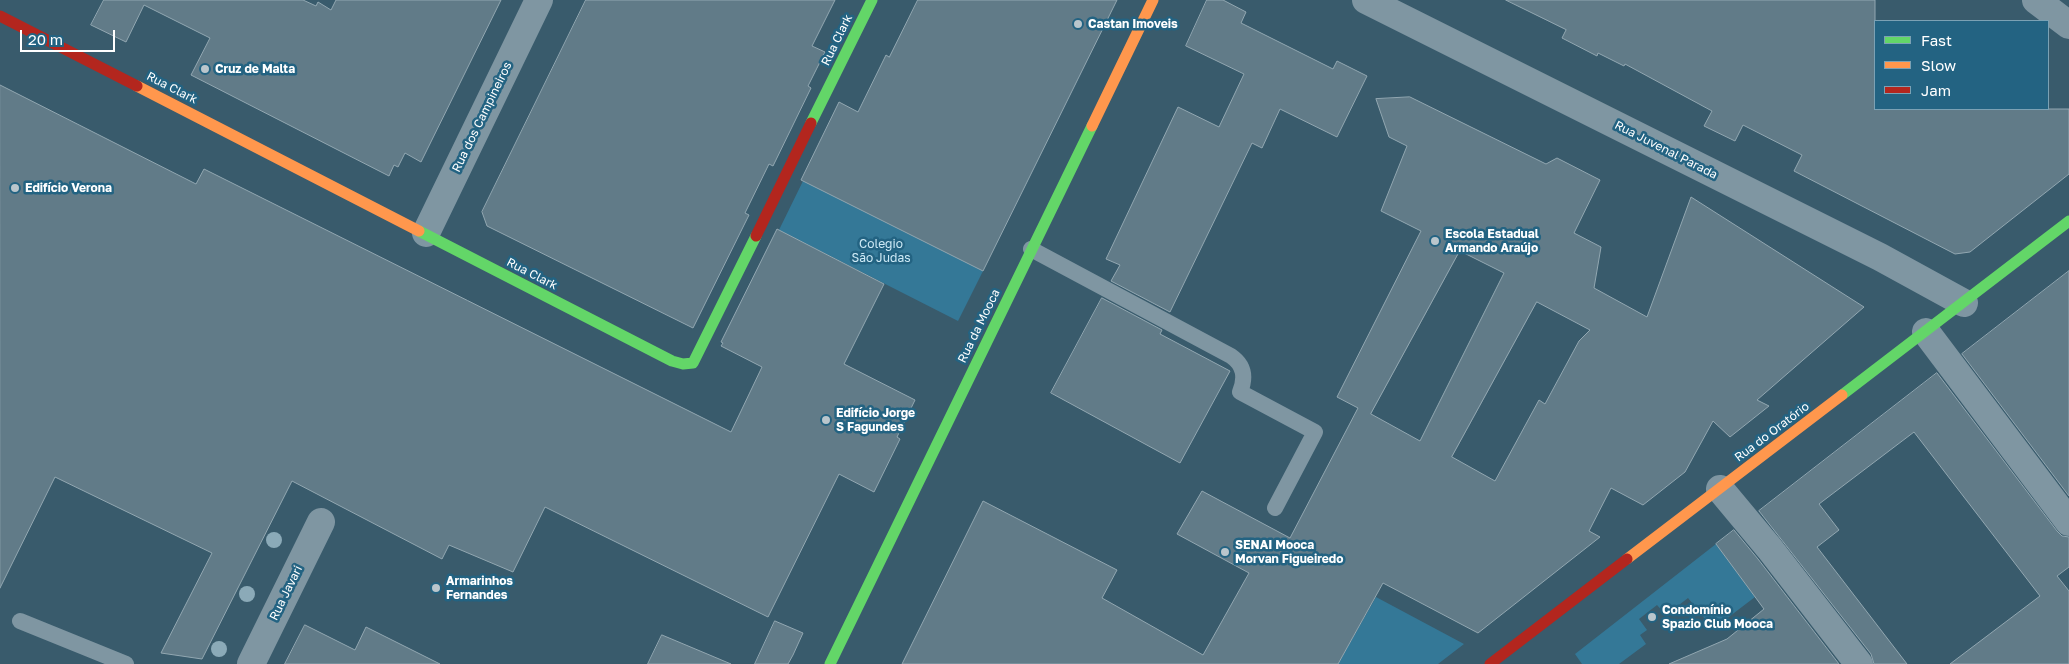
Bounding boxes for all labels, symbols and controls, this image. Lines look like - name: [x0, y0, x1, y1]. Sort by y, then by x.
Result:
- street label: Rua Clark: [818, 12, 856, 68]
- place label: Castan Imoveis: [1088, 17, 1178, 31]
- marker: Castan Imoveis: [1072, 18, 1084, 30]
- scale bar: [22, 20, 118, 52]
- legend: [1874, 20, 2049, 110]
- text: 20 m: [28, 30, 63, 48]
- text: Fast: [1921, 31, 1952, 49]
- text: Slow: [1921, 56, 1956, 74]
- street label: Rua dos Campineiros: [449, 60, 515, 174]
- place label: Cruz de Malta: [215, 62, 295, 76]
- marker: Cruz de Malta: [199, 63, 211, 75]
- street label: Rua Clark: [144, 69, 200, 107]
- text: Jam: [1921, 81, 1951, 99]
- street label: Rua Juvenal Parada: [1612, 118, 1720, 182]
- place label: Edifício Verona: [25, 181, 112, 195]
- marker: Edifício Verona: [9, 182, 21, 194]
- place label: Escola Estadual Armando Araújo: [1445, 227, 1539, 255]
- marker: Escola Estadual Armando Araújo: [1429, 235, 1441, 247]
- park label: Colegio São Judas: [851, 237, 911, 265]
- street label: Rua Clark: [504, 255, 560, 293]
- street label: Rua da Mooca: [955, 287, 1003, 365]
- street label: Rua do Oratório: [1732, 399, 1812, 465]
- place label: Edifício Jorge S Fagundes: [836, 406, 915, 434]
- marker: Edifício Jorge S Fagundes: [820, 414, 832, 426]
- place label: SENAI Mooca Morvan Figueiredo: [1235, 538, 1343, 566]
- marker: SENAI Mooca Morvan Figueiredo: [1219, 546, 1231, 558]
- street label: Rua Javari: [267, 563, 305, 623]
- place label: Armarinhos Fernandes: [446, 574, 513, 602]
- marker: Armarinhos Fernandes: [430, 582, 442, 594]
- place label: Condomínio Spazio Club Mooca: [1662, 603, 1773, 631]
- marker: Condomínio Spazio Club Mooca: [1646, 611, 1658, 623]

